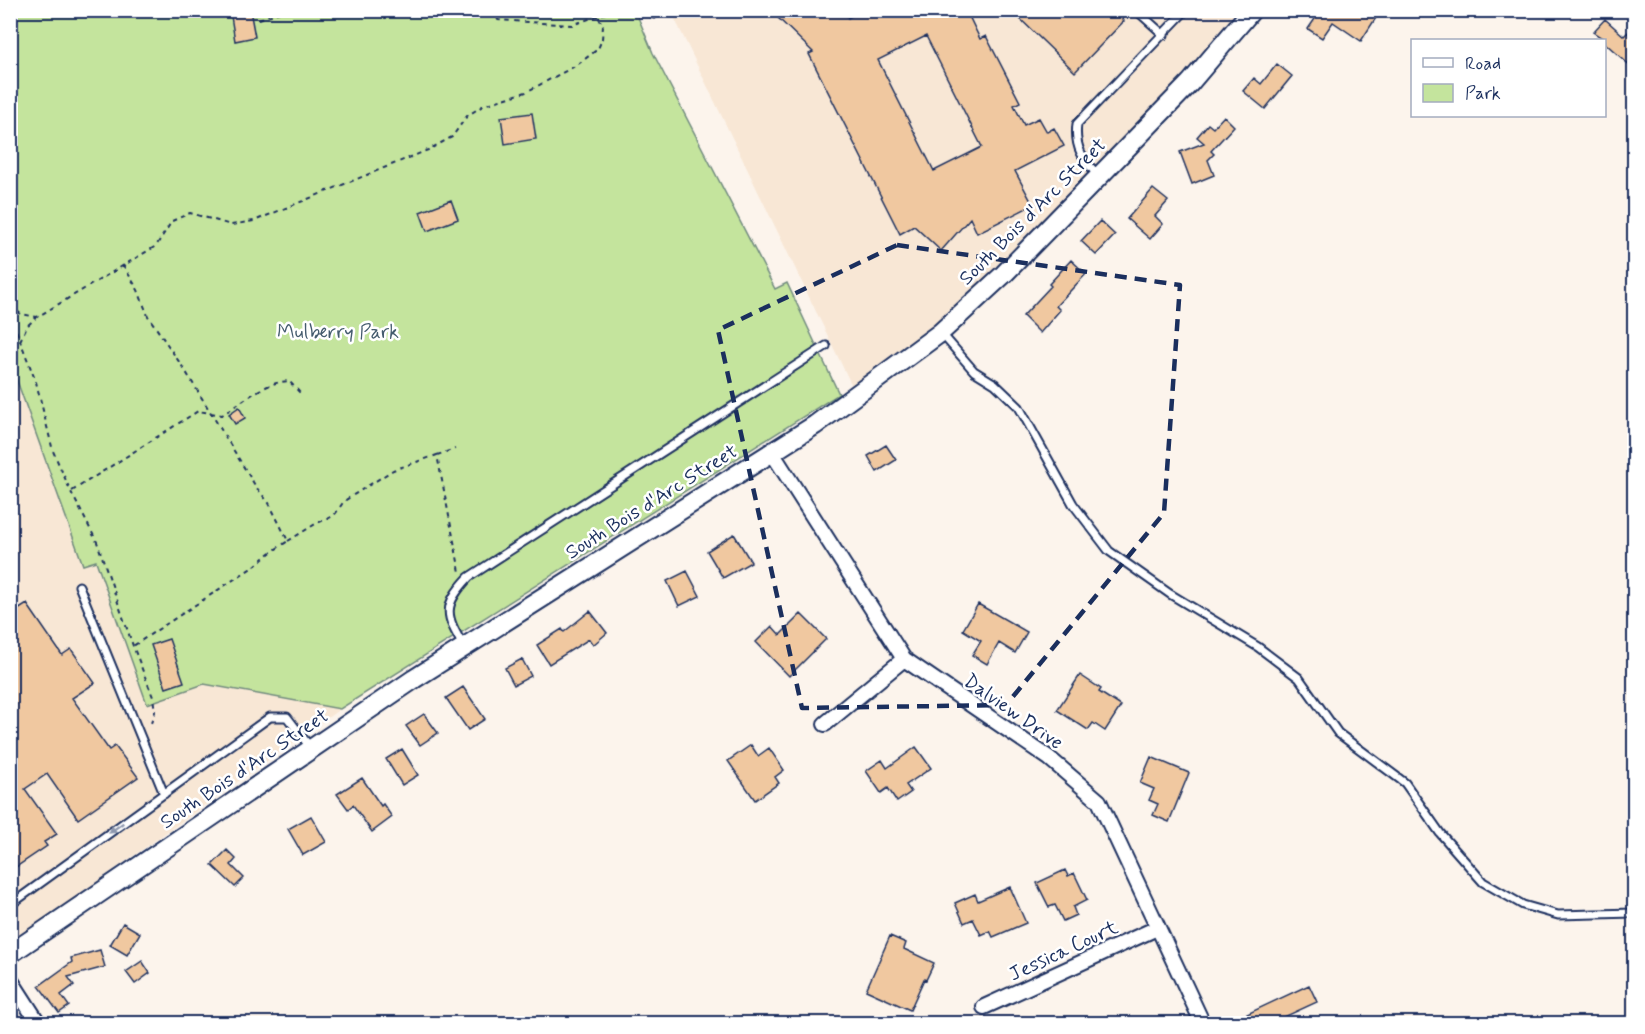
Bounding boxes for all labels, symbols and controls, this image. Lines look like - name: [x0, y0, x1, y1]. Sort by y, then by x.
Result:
- legend: [1411, 39, 1606, 117]
- text: Road: [1465, 52, 1501, 76]
- text: Park: [1465, 82, 1501, 106]
- street label: South Bois d'Arc Street: [953, 132, 1113, 292]
- park label: Mulberry Park: [277, 319, 399, 346]
- street label: South Bois d'Arc Street: [561, 438, 743, 566]
- street label: Dalview Drive: [958, 668, 1068, 756]
- street label: South Bois d'Arc Street: [155, 703, 335, 836]
- one-way arrow: [109, 822, 125, 834]
- street label: Jessica Court: [1005, 914, 1123, 988]

